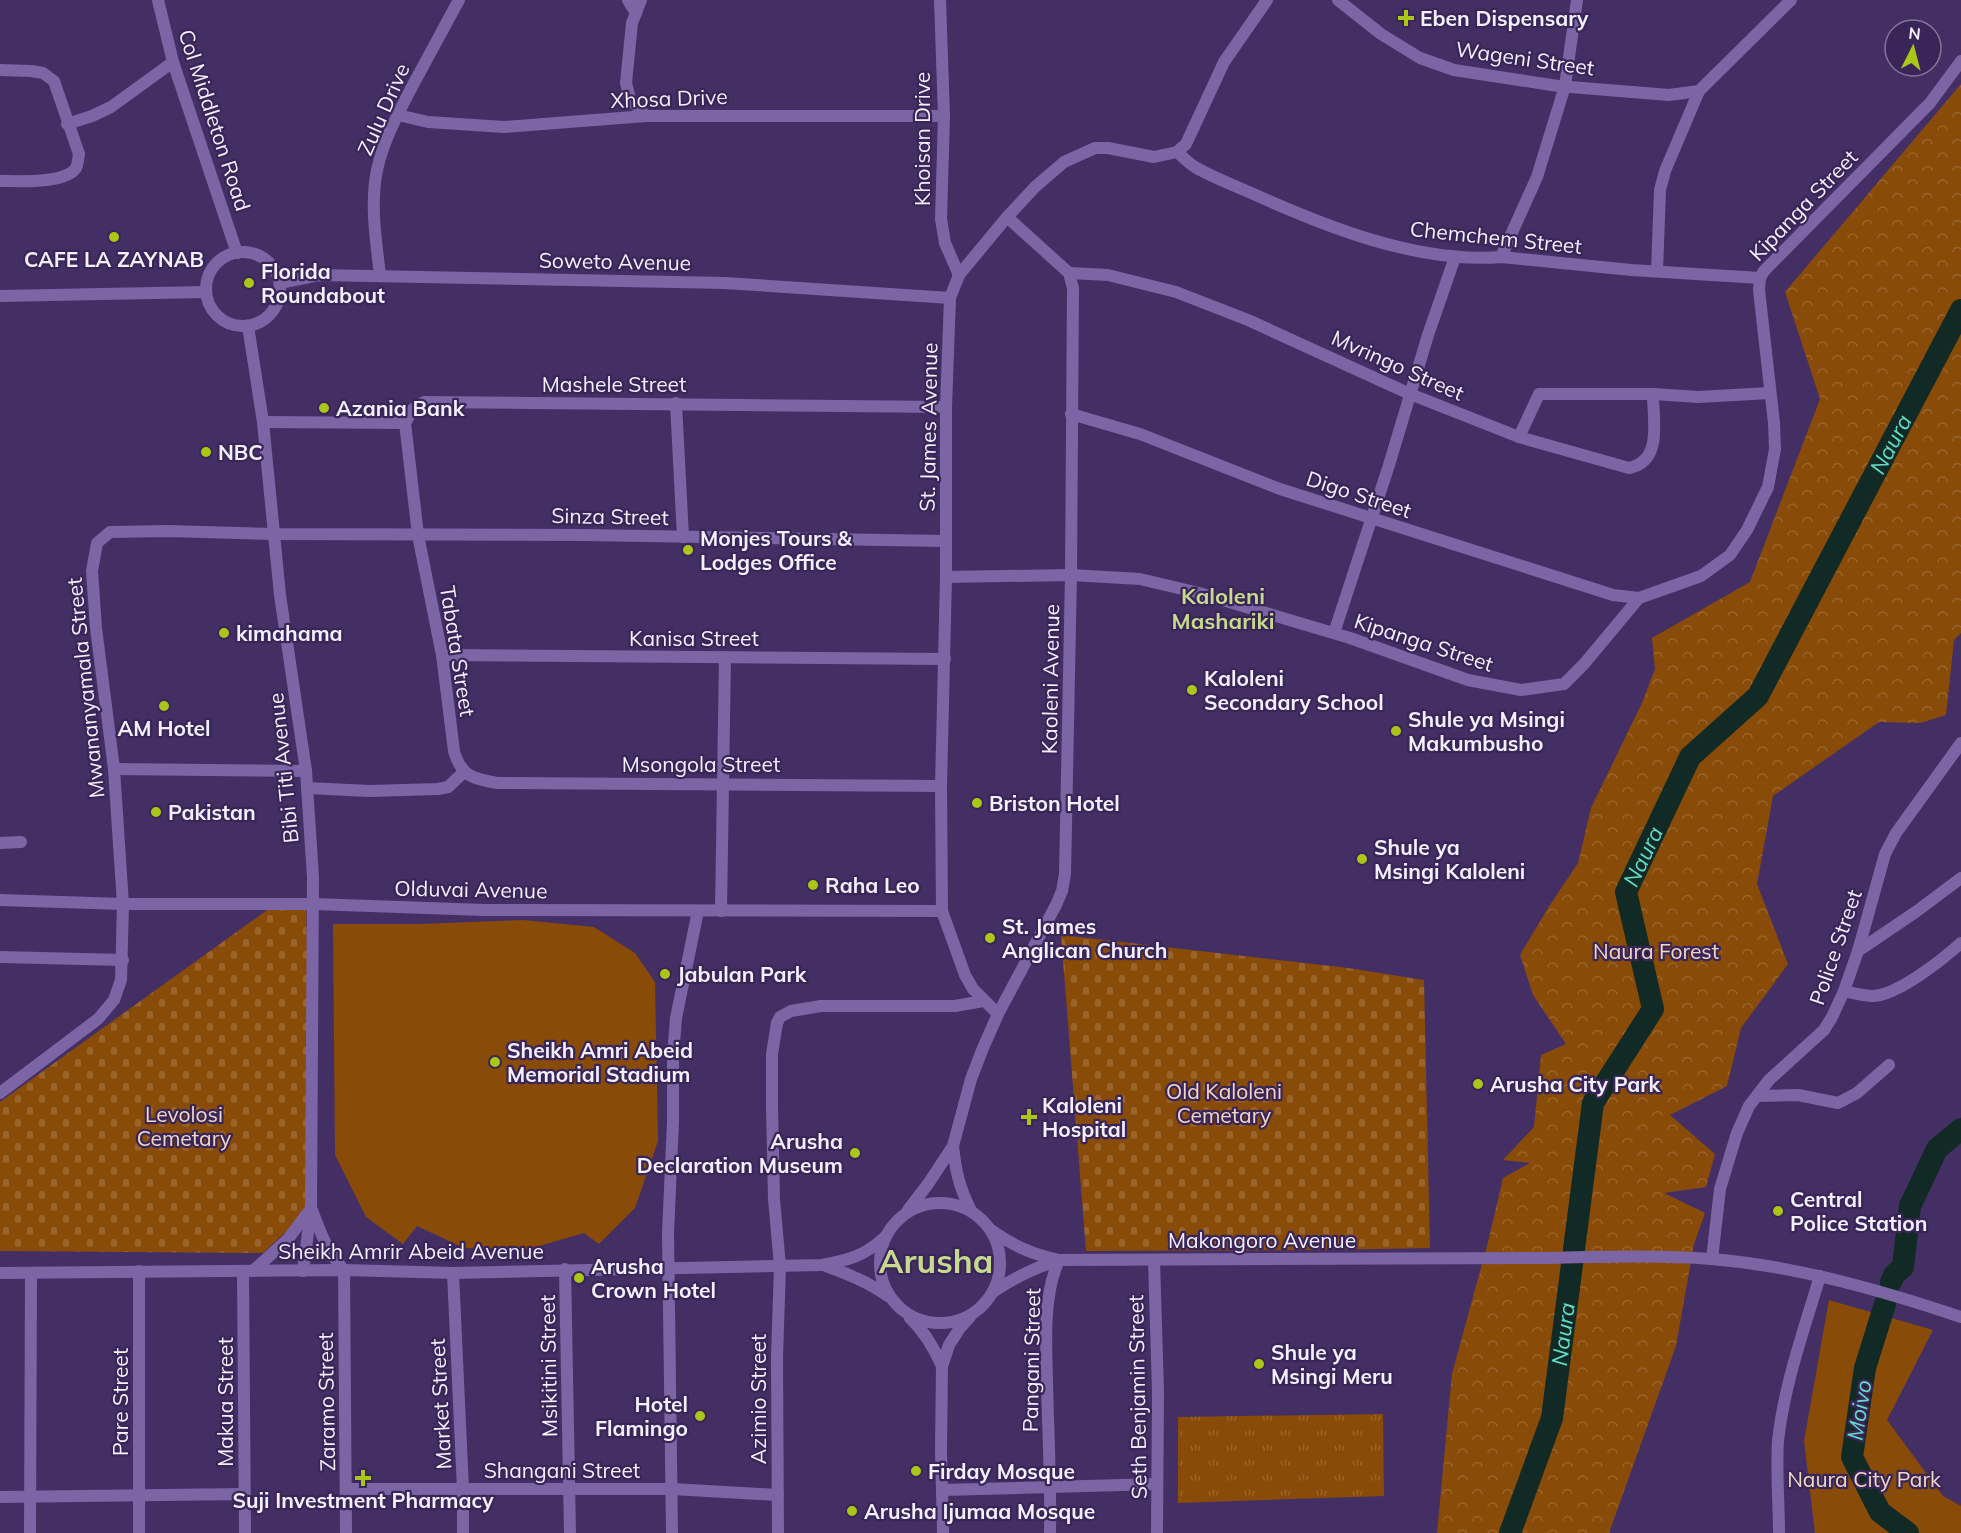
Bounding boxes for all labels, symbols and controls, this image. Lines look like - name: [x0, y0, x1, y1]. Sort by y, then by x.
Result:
- place label: Eben Dispensary: [1420, 5, 1589, 31]
- marker: Eben Dispensary: [1397, 9, 1415, 27]
- north arrow: [1883, 18, 1943, 78]
- text: N: [1908, 23, 1922, 44]
- street label: Col Middleton Road: [173, 26, 257, 214]
- street label: Wageni Street: [1454, 35, 1596, 81]
- street label: Zulu Drive: [351, 59, 415, 159]
- street label: Khoisan Drive: [909, 72, 935, 206]
- street label: Xhosa Drive: [610, 83, 728, 113]
- street label: Kipanga Street: [1743, 144, 1863, 266]
- street label: Chemchem Street: [1409, 215, 1583, 259]
- marker: CAFE LA ZAYNAB: [107, 230, 121, 244]
- place label: CAFE LA ZAYNAB: [24, 246, 204, 272]
- street label: Soweto Avenue: [539, 247, 691, 275]
- place label: Florida Roundabout: [261, 258, 385, 308]
- marker: Florida Roundabout: [242, 276, 256, 290]
- street label: Mvringo Street: [1328, 324, 1468, 406]
- street label: St. James Avenue: [914, 342, 942, 512]
- street label: Mashele Street: [542, 371, 686, 397]
- place label: Azania Bank: [336, 395, 465, 421]
- marker: Azania Bank: [317, 401, 331, 415]
- water label: Naura: [1863, 410, 1918, 479]
- place label: NBC: [218, 439, 263, 465]
- marker: NBC: [199, 445, 213, 459]
- street label: Digo Street: [1303, 465, 1415, 523]
- street label: Sinza Street: [551, 502, 669, 530]
- place label: Monjes Tours & Lodges Office: [700, 525, 852, 575]
- marker: Monjes Tours & Lodges Office: [681, 543, 695, 557]
- street label: Mwananyamala Street: [60, 576, 110, 800]
- district label: Kaloleni Mashariki: [1172, 582, 1274, 635]
- street label: Tabata Street: [435, 584, 481, 718]
- street label: Kaoleni Avenue: [1036, 604, 1064, 754]
- street label: Kipanga Street: [1351, 607, 1497, 677]
- place label: kimahama: [236, 620, 343, 646]
- street label: Kanisa Street: [629, 625, 759, 651]
- marker: kimahama: [217, 626, 231, 640]
- place label: Kaloleni Secondary School: [1204, 665, 1384, 715]
- marker: Kaloleni Secondary School: [1185, 683, 1199, 697]
- street label: Bibi Titi Avenue: [262, 692, 304, 844]
- marker: AM Hotel: [157, 699, 171, 713]
- place label: Shule ya Msingi Makumbusho: [1408, 706, 1565, 756]
- place label: AM Hotel: [117, 715, 211, 741]
- marker: Shule ya Msingi Makumbusho: [1389, 724, 1403, 738]
- street label: Msongola Street: [622, 751, 780, 777]
- place label: Briston Hotel: [989, 790, 1120, 816]
- marker: Briston Hotel: [970, 796, 984, 810]
- place label: Pakistan: [168, 799, 256, 825]
- marker: Pakistan: [149, 805, 163, 819]
- water label: Naura: [1617, 822, 1669, 891]
- place label: Shule ya Msingi Kaloleni: [1374, 834, 1525, 884]
- marker: Shule ya Msingi Kaloleni: [1355, 852, 1369, 866]
- place label: Raha Leo: [825, 872, 920, 898]
- street label: Olduvai Avenue: [394, 875, 548, 903]
- marker: Raha Leo: [806, 878, 820, 892]
- street label: Police Street: [1803, 886, 1867, 1008]
- place label: St. James Anglican Church: [1002, 913, 1167, 963]
- marker: St. James Anglican Church: [983, 931, 997, 945]
- park label: Naura Forest: [1593, 938, 1719, 964]
- place label: Jabulan Park: [677, 961, 807, 987]
- marker: Jabulan Park: [658, 967, 672, 981]
- place label: Sheikh Amri Abeid Memorial Stadium: [507, 1037, 693, 1087]
- marker: Sheikh Amri Abeid Memorial Stadium: [488, 1055, 502, 1069]
- place label: Arusha City Park: [1490, 1071, 1660, 1097]
- marker: Arusha City Park: [1471, 1077, 1485, 1091]
- park label: Old Kaloleni Cemetary: [1166, 1078, 1282, 1128]
- place label: Kaloleni Hospital: [1042, 1092, 1126, 1142]
- park label: Levolosi Cemetary: [137, 1101, 231, 1151]
- marker: Kaloleni Hospital: [1020, 1108, 1038, 1126]
- place label: Arusha Declaration Museum: [637, 1128, 843, 1178]
- marker: Arusha Declaration Museum: [848, 1146, 862, 1160]
- place label: Central Police Station: [1790, 1186, 1927, 1236]
- marker: Central Police Station: [1771, 1204, 1785, 1218]
- street label: Makongoro Avenue: [1168, 1227, 1356, 1253]
- street label: Sheikh Amrir Abeid Avenue: [278, 1238, 544, 1264]
- district label: Arusha: [879, 1240, 993, 1281]
- place label: Arusha Crown Hotel: [591, 1253, 716, 1303]
- marker: Arusha Crown Hotel: [572, 1271, 586, 1285]
- street label: Pangani Street: [1017, 1288, 1045, 1432]
- street label: Msikitini Street: [534, 1295, 562, 1437]
- street label: Seth Benjamin Street: [1122, 1295, 1152, 1499]
- water label: Naura: [1545, 1301, 1581, 1367]
- street label: Zaramo Street: [312, 1332, 340, 1472]
- street label: Azimio Street: [745, 1334, 771, 1464]
- street label: Makua Street: [212, 1337, 238, 1467]
- street label: Market Street: [424, 1338, 456, 1470]
- place label: Shule ya Msingi Meru: [1271, 1339, 1393, 1389]
- street label: Pare Street: [107, 1348, 133, 1456]
- marker: Shule ya Msingi Meru: [1252, 1357, 1266, 1371]
- water label: Moivo: [1840, 1378, 1878, 1442]
- place label: Hotel Flamingo: [595, 1391, 688, 1441]
- marker: Hotel Flamingo: [693, 1409, 707, 1423]
- street label: Shangani Street: [484, 1457, 640, 1483]
- place label: Firday Mosque: [928, 1458, 1075, 1484]
- marker: Firday Mosque: [909, 1464, 923, 1478]
- park label: Naura City Park: [1787, 1466, 1941, 1492]
- marker: Suji Investment Pharmacy: [356, 1471, 370, 1485]
- place label: Suji Investment Pharmacy: [232, 1487, 494, 1513]
- place label: Arusha Ijumaa Mosque: [864, 1498, 1095, 1524]
- marker: Arusha Ijumaa Mosque: [845, 1504, 859, 1518]

